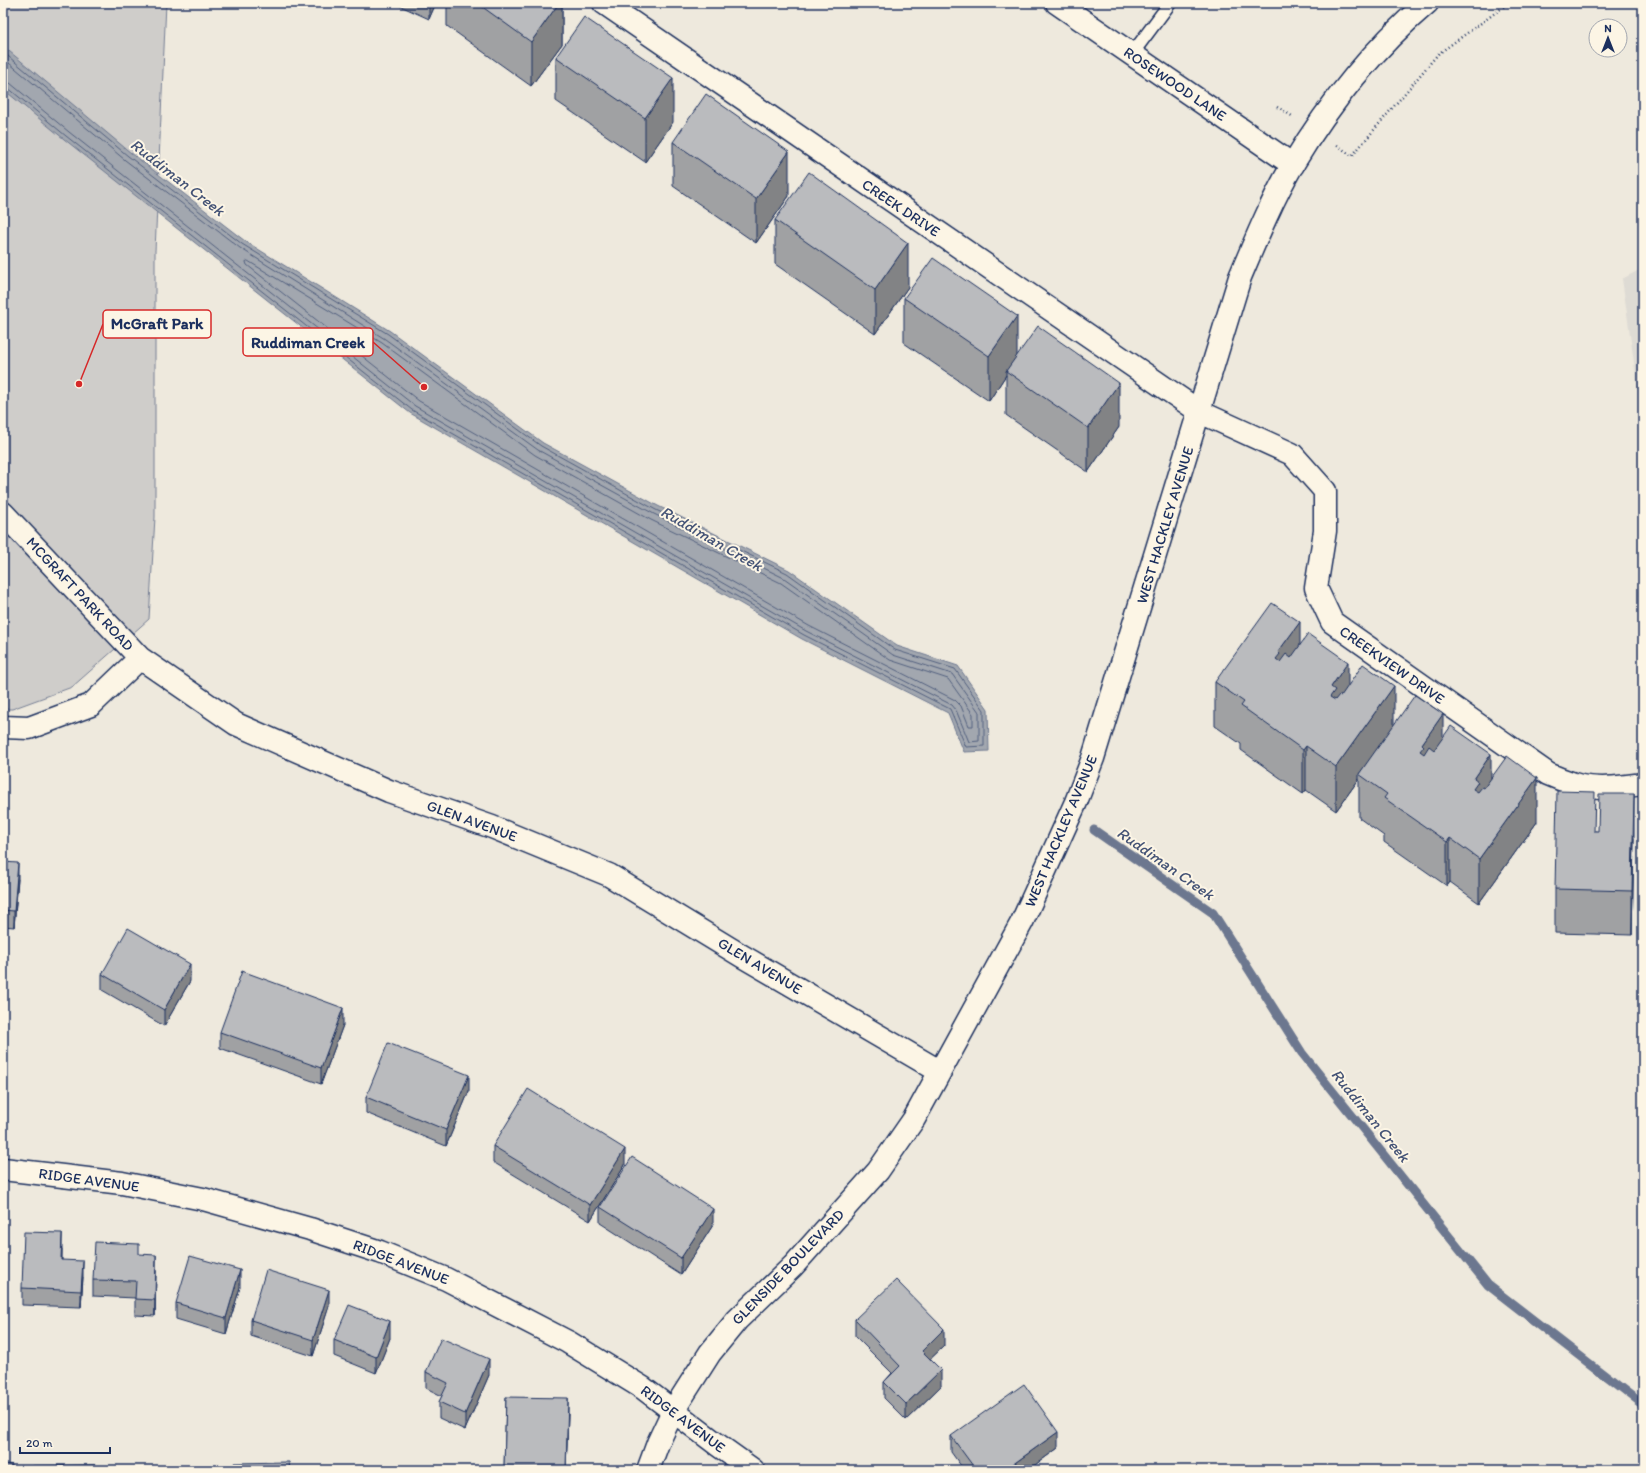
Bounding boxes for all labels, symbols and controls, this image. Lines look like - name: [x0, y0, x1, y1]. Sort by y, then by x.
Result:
- north arrow: [1588, 18, 1628, 58]
- text: N: [1604, 22, 1612, 35]
- street label: ROSEWOOD LANE: [1120, 43, 1230, 125]
- water label: Ruddiman Creek: [127, 135, 229, 220]
- street label: CREEK DRIVE: [858, 175, 944, 241]
- callout: McGraft Park: [103, 310, 211, 338]
- text: McGraft Park: [111, 314, 204, 333]
- callout: Ruddiman Creek: [243, 328, 373, 356]
- text: Ruddiman Creek: [251, 333, 366, 352]
- street label: WEST HACKLEY AVENUE: [1132, 444, 1198, 606]
- water label: Ruddiman Creek: [658, 502, 767, 576]
- street label: MCGRAFT PARK ROAD: [22, 533, 138, 655]
- street label: CREEKVIEW DRIVE: [1336, 622, 1448, 708]
- street label: WEST HACKLEY AVENUE: [1021, 752, 1101, 910]
- street label: GLEN AVENUE: [424, 796, 520, 846]
- water label: Ruddiman Creek: [1113, 823, 1219, 904]
- street label: GLEN AVENUE: [715, 934, 805, 998]
- water label: Ruddiman Creek: [1327, 1065, 1414, 1166]
- street label: RIDGE AVENUE: [38, 1164, 140, 1196]
- street label: GLENSIDE BOULEVARD: [728, 1205, 848, 1329]
- street label: RIDGE AVENUE: [350, 1235, 452, 1289]
- street label: RIDGE AVENUE: [637, 1381, 729, 1457]
- scale bar: [20, 1429, 110, 1455]
- text: 20 m: [26, 1436, 53, 1450]

